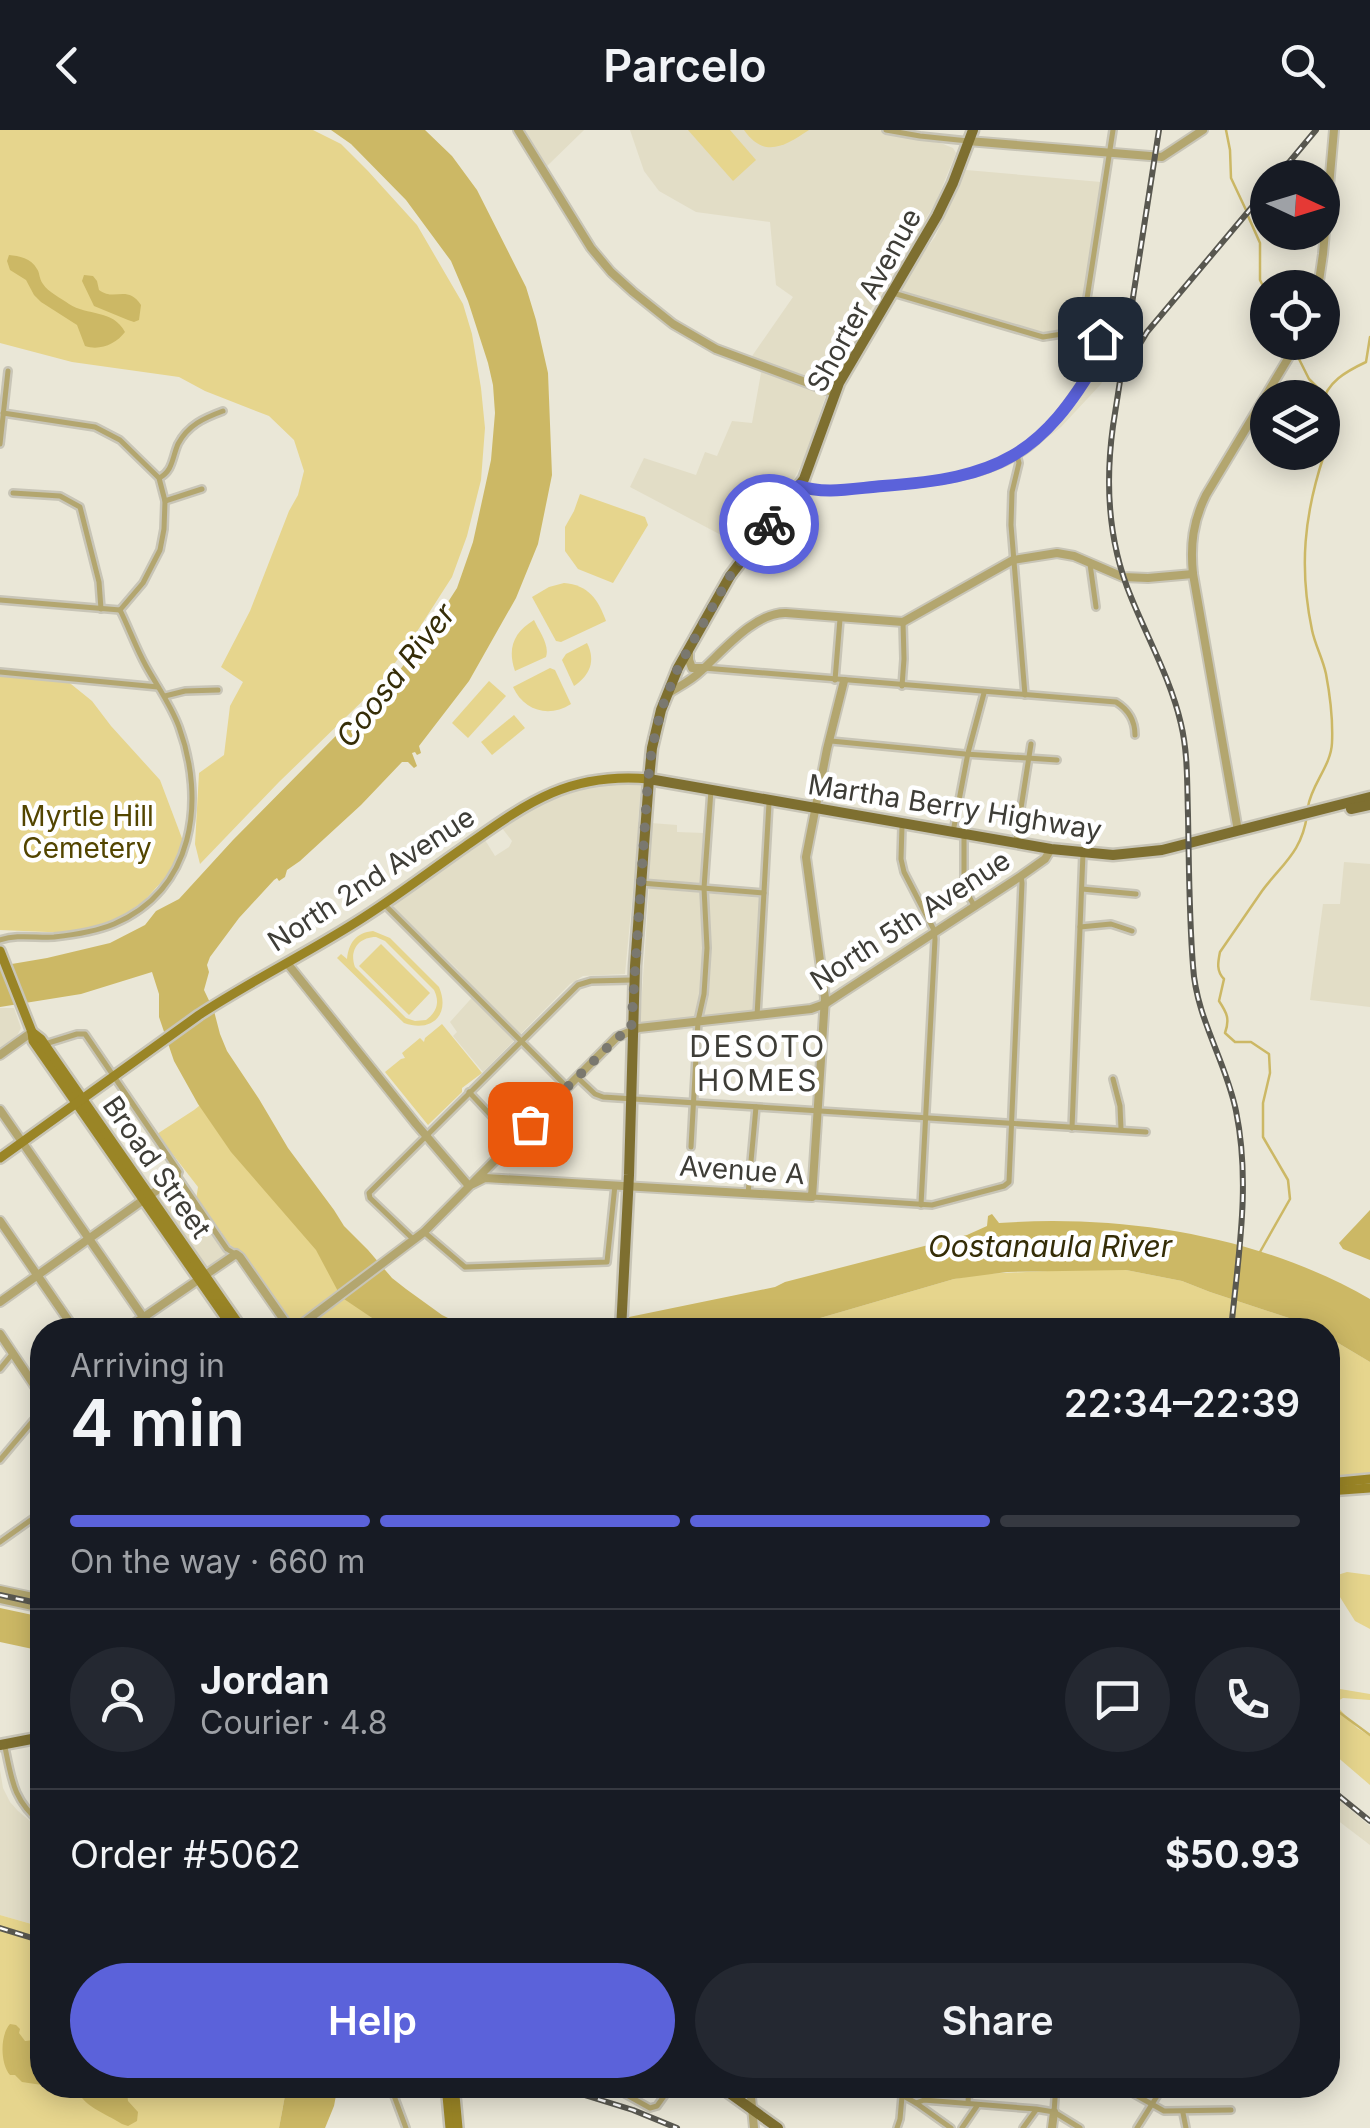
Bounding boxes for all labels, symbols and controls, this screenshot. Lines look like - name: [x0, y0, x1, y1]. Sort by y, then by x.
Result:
- icon: back: [40, 38, 95, 93]
- text: Parcelo: [603, 38, 767, 93]
- icon: search: [1275, 38, 1330, 93]
- north arrow: [1250, 160, 1340, 250]
- map controls: [1250, 160, 1340, 470]
- street label: Shorter Avenue: [800, 202, 928, 398]
- button: locate: [1250, 270, 1340, 360]
- pin: [1058, 297, 1143, 382]
- icon: home: [1073, 312, 1128, 367]
- button: layers: [1250, 380, 1340, 470]
- courier: [719, 474, 819, 574]
- icon: bike: [742, 497, 797, 552]
- water label: Coosa River: [328, 596, 463, 754]
- street label: Martha Berry Highway: [806, 767, 1104, 847]
- park label: Myrtle Hill Cemetery: [20, 799, 154, 865]
- street label: North 2nd Avenue: [261, 800, 481, 958]
- street label: North 5th Avenue: [804, 843, 1016, 997]
- district label: DESOTO HOMES: [689, 1028, 827, 1098]
- pin: [488, 1082, 573, 1167]
- street label: Broad Street: [96, 1090, 218, 1244]
- icon: bag: [503, 1097, 558, 1152]
- street label: Avenue A: [678, 1149, 806, 1191]
- water label: Oostanaula River: [928, 1228, 1173, 1264]
- text: Arriving in: [70, 1346, 225, 1385]
- text: 22:34–22:39: [1064, 1380, 1300, 1426]
- text: 4 min: [70, 1383, 245, 1462]
- text: On the way · 660 m: [70, 1542, 365, 1581]
- button: person: [70, 1647, 175, 1752]
- button: chat: [1065, 1647, 1170, 1752]
- button: phone: [1195, 1647, 1300, 1752]
- text: Jordan: [200, 1657, 330, 1703]
- text: Courier · 4.8: [200, 1703, 388, 1742]
- text: Order #5062: [70, 1831, 301, 1877]
- text: $50.93: [1165, 1831, 1300, 1877]
- button: Help: [70, 1963, 675, 2078]
- button: Share: [695, 1963, 1300, 2078]

